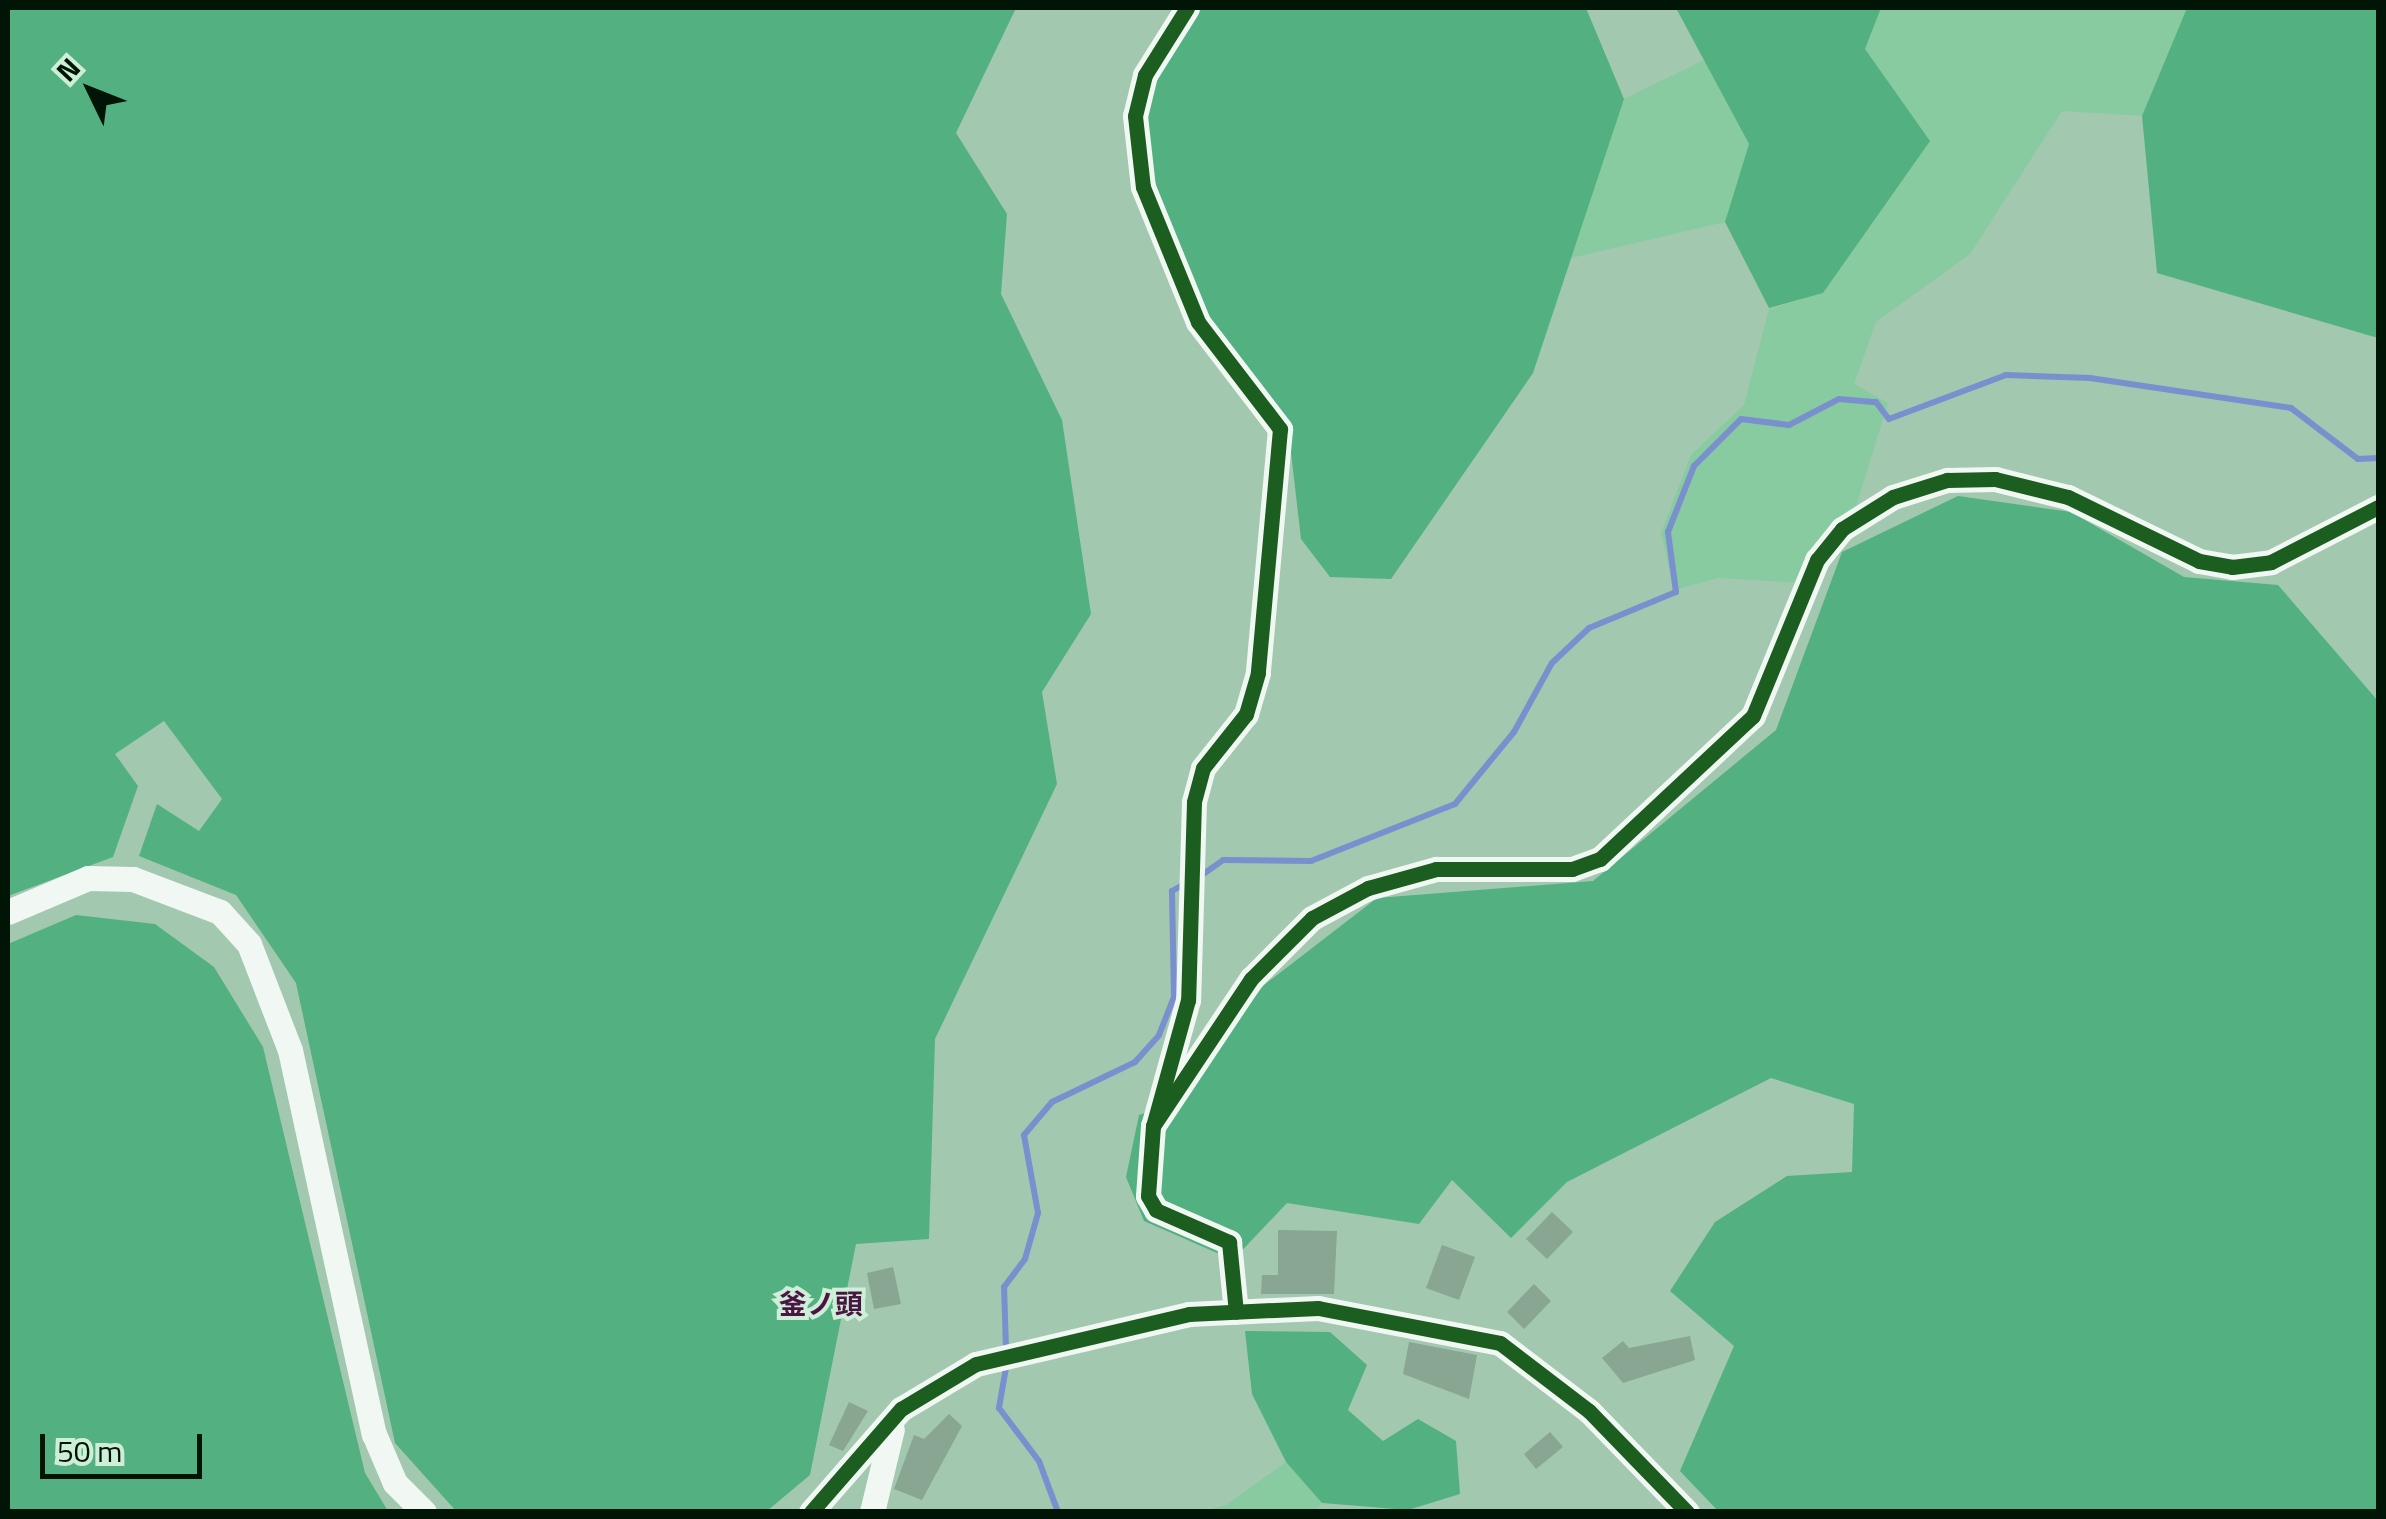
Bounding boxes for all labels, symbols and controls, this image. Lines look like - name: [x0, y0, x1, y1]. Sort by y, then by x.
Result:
- north arrow: [40, 40, 140, 140]
- text: N: [45, 47, 90, 91]
- district label: 釜ノ頭: [779, 1287, 863, 1321]
- scale bar: [45, 1414, 208, 1476]
- text: 50 m: [57, 1428, 122, 1474]

